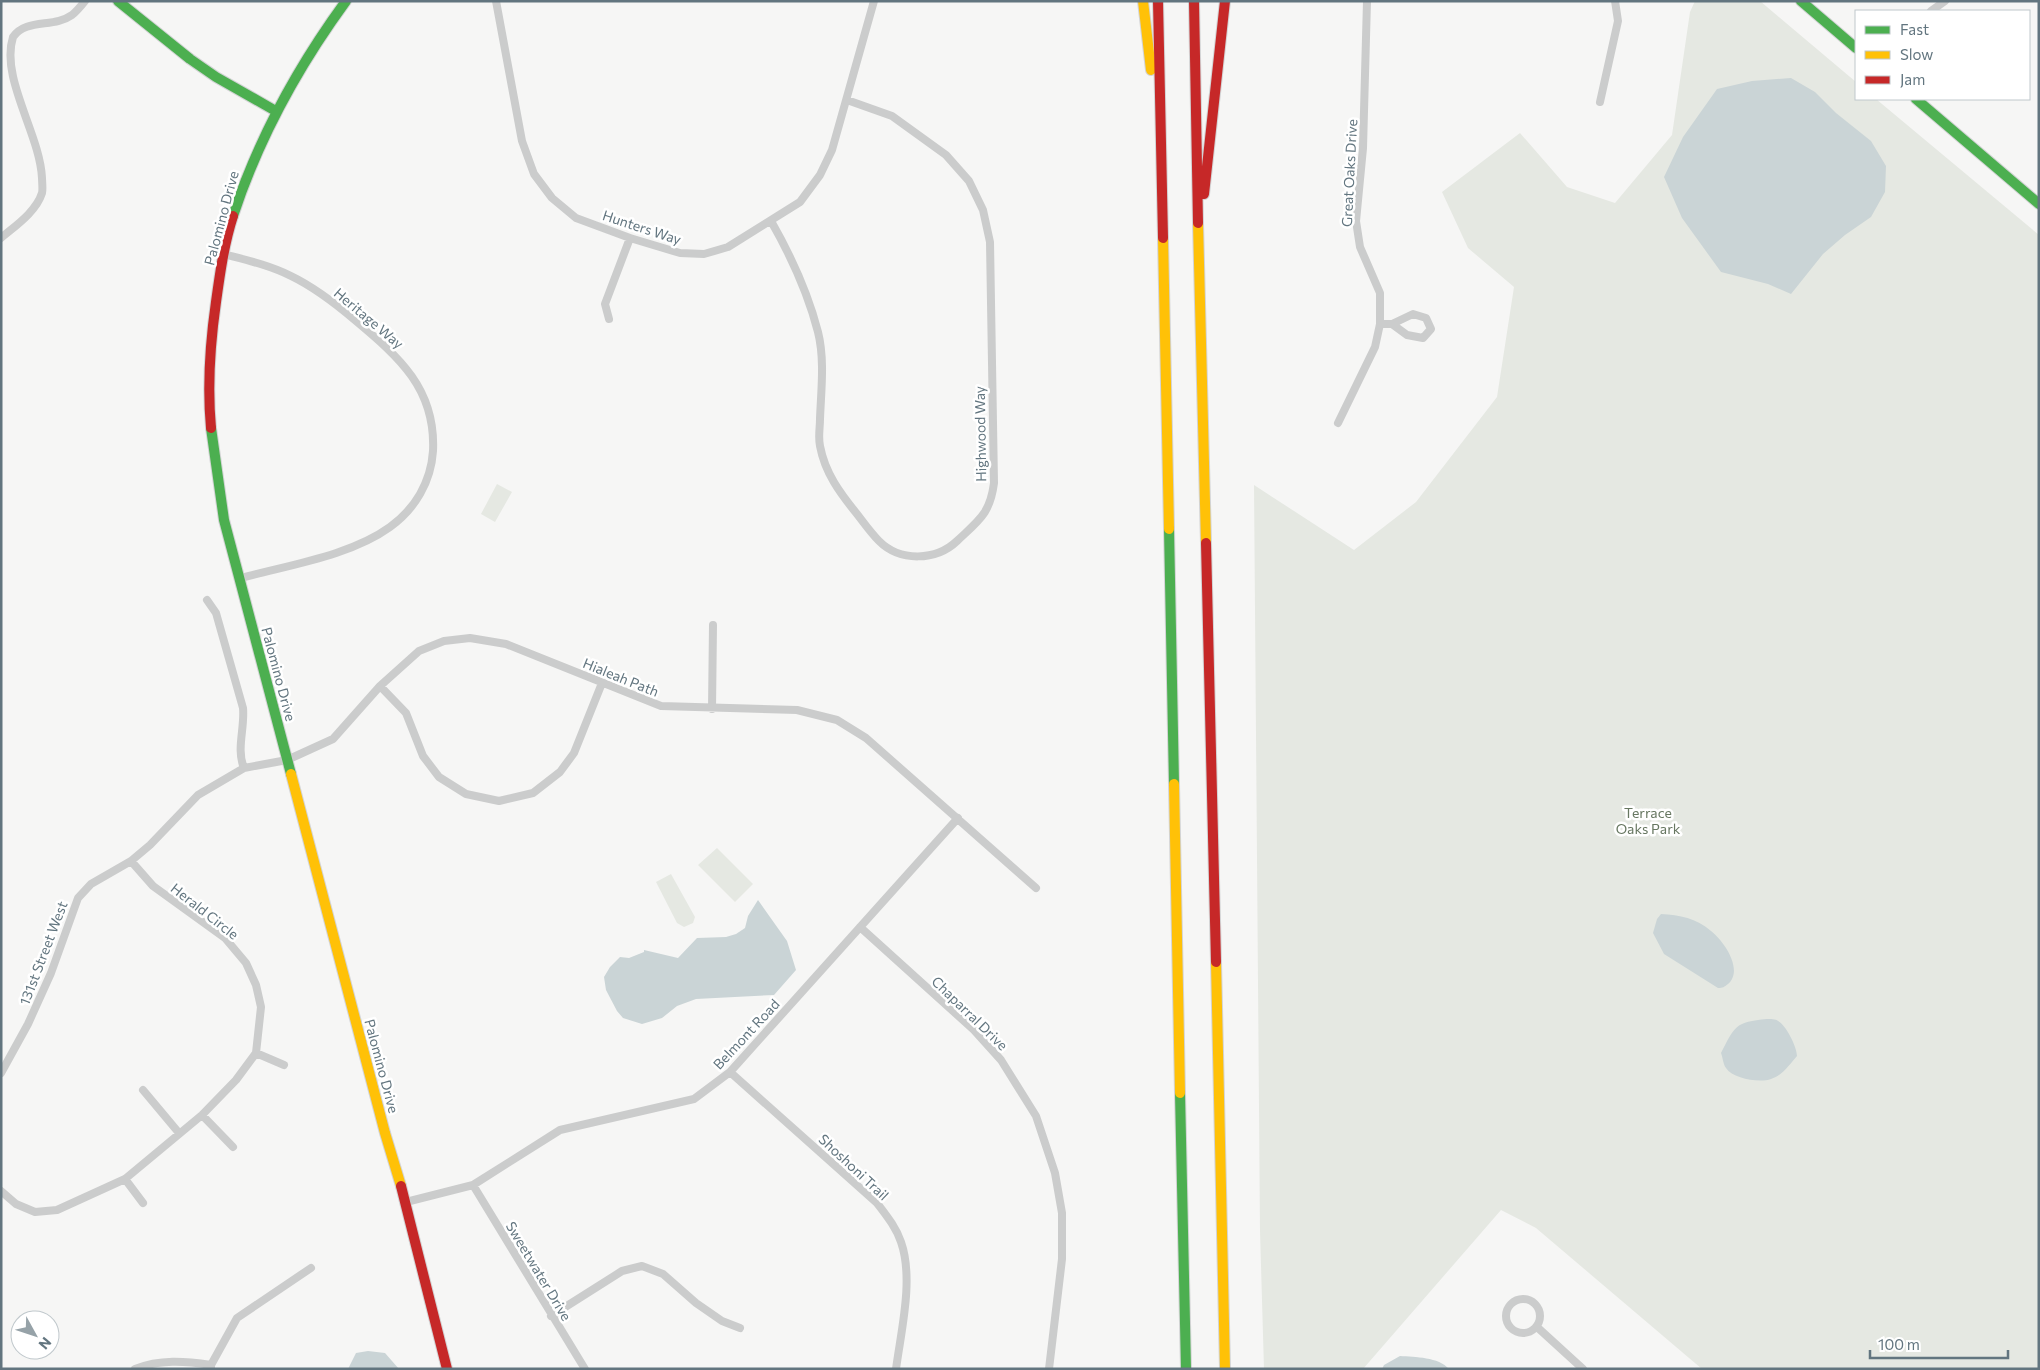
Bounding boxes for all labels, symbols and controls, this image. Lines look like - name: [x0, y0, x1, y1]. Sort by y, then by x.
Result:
- legend: [1855, 10, 2030, 100]
- text: Fast: [1900, 20, 1929, 38]
- text: Slow: [1900, 45, 1933, 63]
- text: Jam: [1900, 70, 1925, 88]
- street label: Great Oaks Drive: [1338, 119, 1360, 227]
- street label: Palomino Drive: [200, 169, 242, 267]
- street label: Hunters Way: [601, 206, 683, 248]
- street label: Heritage Way: [331, 284, 407, 352]
- street label: Highwood Way: [971, 386, 989, 482]
- street label: Palomino Drive: [258, 625, 300, 723]
- street label: Hialeah Path: [581, 654, 661, 700]
- park label: Terrace Oaks Park: [1616, 804, 1681, 837]
- street label: Herald Circle: [168, 879, 242, 943]
- street label: 131st Street West: [15, 898, 71, 1007]
- street label: Chaparral Drive: [928, 973, 1012, 1053]
- street label: Belmont Road: [709, 995, 783, 1073]
- street label: Palomino Drive: [361, 1017, 403, 1115]
- street label: Shoshoni Trail: [816, 1130, 892, 1204]
- street label: Sweetwater Drive: [503, 1218, 575, 1324]
- north arrow: [10, 1310, 60, 1360]
- scale bar: [1870, 1328, 2008, 1360]
- text: N: [35, 1334, 55, 1353]
- text: 100 m: [1878, 1335, 1920, 1353]

